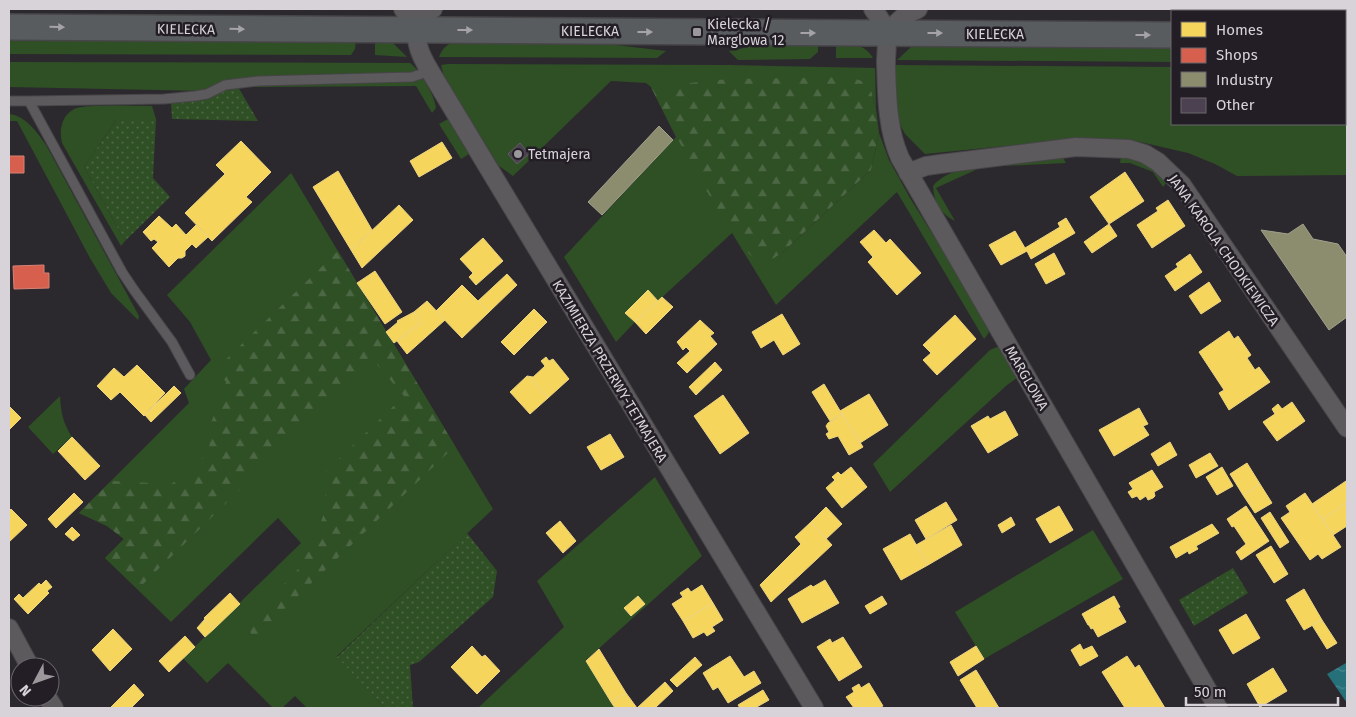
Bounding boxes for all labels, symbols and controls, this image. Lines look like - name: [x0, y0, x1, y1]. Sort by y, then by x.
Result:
- legend: [1171, 10, 1346, 125]
- place label: Kielecka / Marglowa 12: [707, 16, 784, 49]
- street label: KIELECKA: [157, 20, 215, 39]
- text: Homes: [1216, 21, 1263, 39]
- one-way arrow: [50, 23, 66, 31]
- street label: KIELECKA: [561, 23, 619, 40]
- one-way arrow: [230, 25, 246, 33]
- one-way arrow: [458, 26, 474, 34]
- marker: Kielecka / Marglowa 12: [691, 26, 703, 38]
- street label: KIELECKA: [966, 26, 1024, 43]
- one-way arrow: [638, 28, 654, 36]
- one-way arrow: [800, 29, 816, 37]
- one-way arrow: [927, 29, 943, 37]
- one-way arrow: [1135, 31, 1151, 39]
- text: Shops: [1216, 46, 1258, 64]
- text: Industry: [1216, 71, 1273, 89]
- text: Other: [1216, 96, 1255, 114]
- place label: Tetmajera: [528, 146, 591, 163]
- marker: Tetmajera: [512, 148, 524, 160]
- street label: JANA KAROLA CHODKIEWICZA: [1165, 171, 1283, 329]
- street label: KAZIMIERZA PRZERWY-TETMAJERA: [548, 277, 671, 466]
- street label: MARGLOWA: [1001, 343, 1052, 414]
- north arrow: [10, 657, 60, 707]
- scale bar: [1186, 674, 1338, 706]
- text: N: [16, 681, 35, 699]
- text: 50 m: [1194, 683, 1227, 701]

